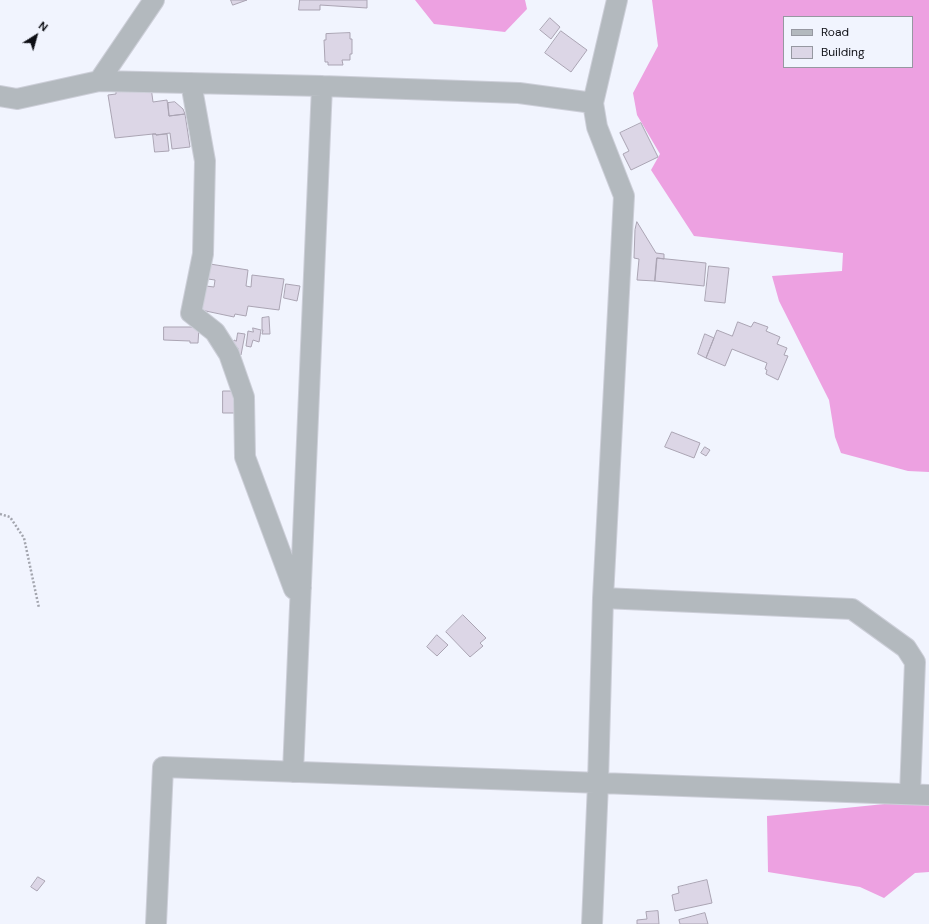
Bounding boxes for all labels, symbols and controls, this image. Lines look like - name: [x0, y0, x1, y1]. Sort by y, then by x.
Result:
- north arrow: [16, 16, 56, 56]
- legend: [783, 16, 913, 68]
- text: N: [36, 18, 51, 34]
- text: Road: [821, 24, 849, 40]
- text: Building: [821, 44, 865, 60]

